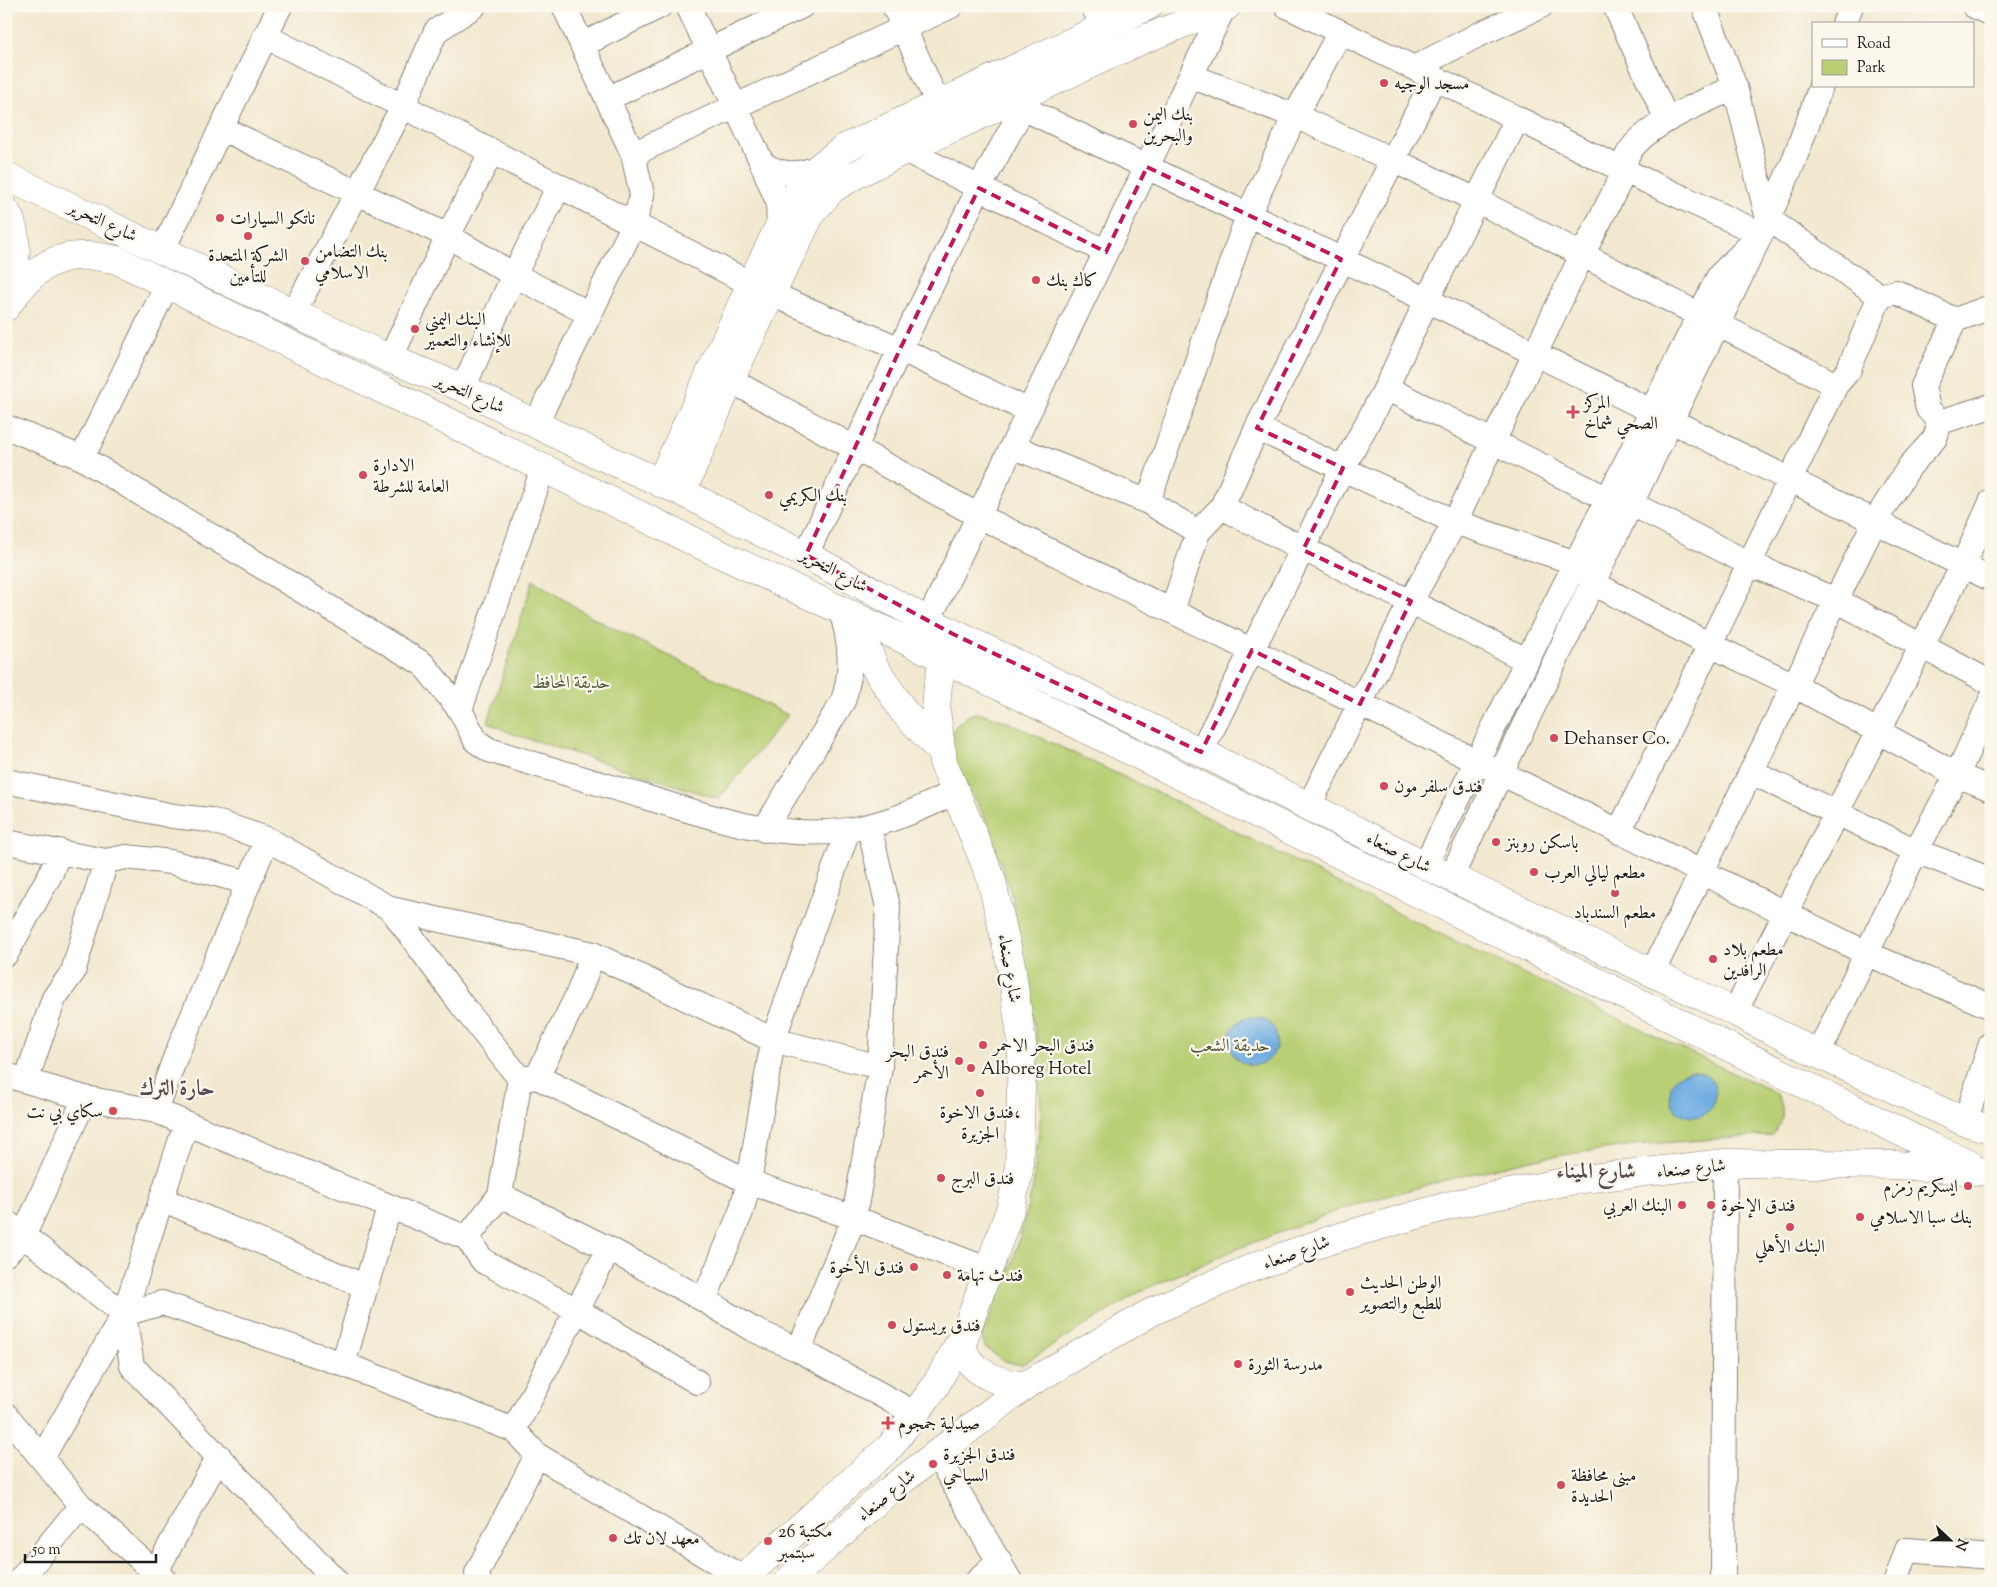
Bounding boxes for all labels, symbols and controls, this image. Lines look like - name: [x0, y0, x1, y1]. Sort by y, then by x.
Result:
- legend: [1812, 22, 1974, 88]
- text: Road: [1857, 34, 1891, 55]
- text: Park: [1857, 58, 1886, 79]
- place label: مسجد الوجيه: [1394, 72, 1469, 98]
- marker: مسجد الوجيه: [1378, 77, 1390, 89]
- place label: بنك اليمن والبحرين: [1143, 103, 1193, 150]
- marker: بنك اليمن والبحرين: [1127, 118, 1139, 130]
- street label: شارع التحرير: [61, 195, 141, 250]
- place label: ناتكو السيارات: [230, 207, 315, 233]
- marker: ناتكو السيارات: [214, 212, 226, 224]
- marker: الشركة المتحدة للتأمين: [242, 230, 254, 242]
- place label: بنك التضامن الاسلامي: [315, 240, 388, 287]
- place label: الشركة المتحدة للتأمين: [208, 244, 288, 291]
- marker: بنك التضامن الاسلامي: [299, 255, 311, 267]
- place label: كاك بنك: [1046, 269, 1098, 295]
- marker: كاك بنك: [1030, 274, 1042, 286]
- place label: البنك اليمني للإنشاء والتعمير: [423, 308, 511, 355]
- marker: البنك اليمني للإنشاء والتعمير: [409, 323, 421, 335]
- street label: شارع التحرير: [428, 367, 508, 422]
- place label: المركز الصحي شماخ: [1582, 391, 1658, 440]
- marker: المركز الصحي شماخ: [1566, 405, 1580, 419]
- place label: الادارة العامة للشرطة: [373, 454, 449, 501]
- marker: الادارة العامة للشرطة: [357, 469, 369, 481]
- place label: بنك الكريمي: [779, 484, 847, 512]
- marker: بنك الكريمي: [763, 489, 775, 501]
- street label: شارع التحرير: [793, 542, 872, 601]
- park label: حديقة المحافظ: [532, 671, 610, 697]
- place label: Dehanser Co.: [1564, 727, 1670, 753]
- marker: Dehanser Co.: [1548, 732, 1560, 744]
- place label: فندق سلفر مون: [1394, 775, 1482, 801]
- marker: فندق سلفر مون: [1378, 780, 1390, 792]
- street label: شارع صنعاء: [1361, 826, 1435, 881]
- place label: باسكن روبنز: [1504, 831, 1578, 857]
- marker: باسكن روبنز: [1490, 836, 1502, 848]
- place label: مطعم ليالي العرب: [1544, 861, 1646, 889]
- marker: مطعم ليالي العرب: [1528, 866, 1540, 878]
- marker: مطعم السندباد: [1609, 887, 1621, 899]
- place label: مطعم السندباد: [1574, 901, 1656, 929]
- street label: شارع صنعاء: [989, 932, 1027, 1005]
- place label: مطعم بلاد الرافدين: [1723, 938, 1784, 985]
- marker: مطعم بلاد الرافدين: [1707, 953, 1719, 965]
- place label: فندق البحر الاحمر: [991, 1034, 1095, 1060]
- park label: حديقة الشعب: [1190, 1034, 1270, 1060]
- marker: فندق البحر الاحمر: [977, 1039, 989, 1051]
- place label: فندق البحر الأحمر: [884, 1040, 949, 1087]
- marker: فندق البحر الأحمر: [953, 1055, 965, 1067]
- place label: Alboreg Hotel: [981, 1057, 1092, 1083]
- marker: Alboreg Hotel: [965, 1062, 977, 1074]
- district label: حارة الترك: [139, 1074, 215, 1106]
- marker: فندق الاخوة، الجزيرة: [974, 1087, 986, 1099]
- place label: سكاي بي نت: [26, 1100, 103, 1126]
- place label: فندق الاخوة، الجزيرة: [939, 1101, 1021, 1148]
- marker: سكاي بي نت: [107, 1105, 119, 1117]
- street label: شارع صنعاء: [1655, 1153, 1727, 1187]
- district label: شارع الميناء: [1556, 1157, 1636, 1189]
- place label: فندق البرج: [951, 1167, 1014, 1194]
- marker: فندق البرج: [935, 1172, 947, 1184]
- place label: ايسكريم زمزم: [1883, 1175, 1958, 1202]
- marker: ايسكريم زمزم: [1962, 1180, 1974, 1192]
- place label: البنك العربي: [1603, 1194, 1672, 1220]
- place label: فندق الإخوة: [1721, 1194, 1795, 1220]
- marker: البنك العربي: [1676, 1199, 1688, 1211]
- marker: فندق الإخوة: [1705, 1199, 1717, 1211]
- place label: بنك سبا الاسلامي: [1870, 1206, 1972, 1232]
- marker: بنك سبا الاسلامي: [1854, 1211, 1866, 1223]
- marker: البنك الأهلي: [1784, 1221, 1796, 1233]
- street label: شارع صنعاء: [1260, 1230, 1334, 1278]
- place label: البنك الأهلي: [1755, 1233, 1825, 1263]
- place label: فندق الأخوة: [830, 1254, 904, 1282]
- marker: فندق الأخوة: [908, 1261, 920, 1273]
- place label: فندث تهامة: [957, 1264, 1023, 1290]
- marker: فندث تهامة: [941, 1269, 953, 1281]
- place label: الوطن الحديث للطبع والتصوير: [1358, 1271, 1442, 1319]
- marker: الوطن الحديث للطبع والتصوير: [1344, 1286, 1356, 1298]
- place label: فندق بريستول: [902, 1314, 981, 1340]
- marker: فندق بريستول: [886, 1319, 898, 1331]
- place label: مدرسة الثورة: [1248, 1353, 1323, 1379]
- marker: مدرسة الثورة: [1232, 1358, 1244, 1370]
- place label: صيدلية جمجوم: [898, 1412, 980, 1439]
- marker: صيدلية جمجوم: [882, 1417, 894, 1429]
- place label: فندق الجزيرة السياحي: [943, 1443, 1016, 1490]
- marker: فندق الجزيرة السياحي: [927, 1458, 939, 1470]
- street label: شارع صنعاء: [852, 1464, 922, 1529]
- place label: مبنى محافظة الحديدة: [1571, 1464, 1636, 1511]
- marker: مبنى محافظة الحديدة: [1555, 1479, 1567, 1491]
- north arrow: [1924, 1514, 1974, 1564]
- place label: مكتبة 26 سبتمبر: [776, 1520, 832, 1567]
- place label: معهد لان تك: [623, 1527, 700, 1553]
- scale bar: [25, 1532, 156, 1564]
- marker: معهد لان تك: [607, 1532, 619, 1544]
- marker: مكتبة 26 سبتمبر: [762, 1535, 774, 1547]
- text: N: [1949, 1535, 1972, 1553]
- text: 50 m: [31, 1540, 61, 1561]

